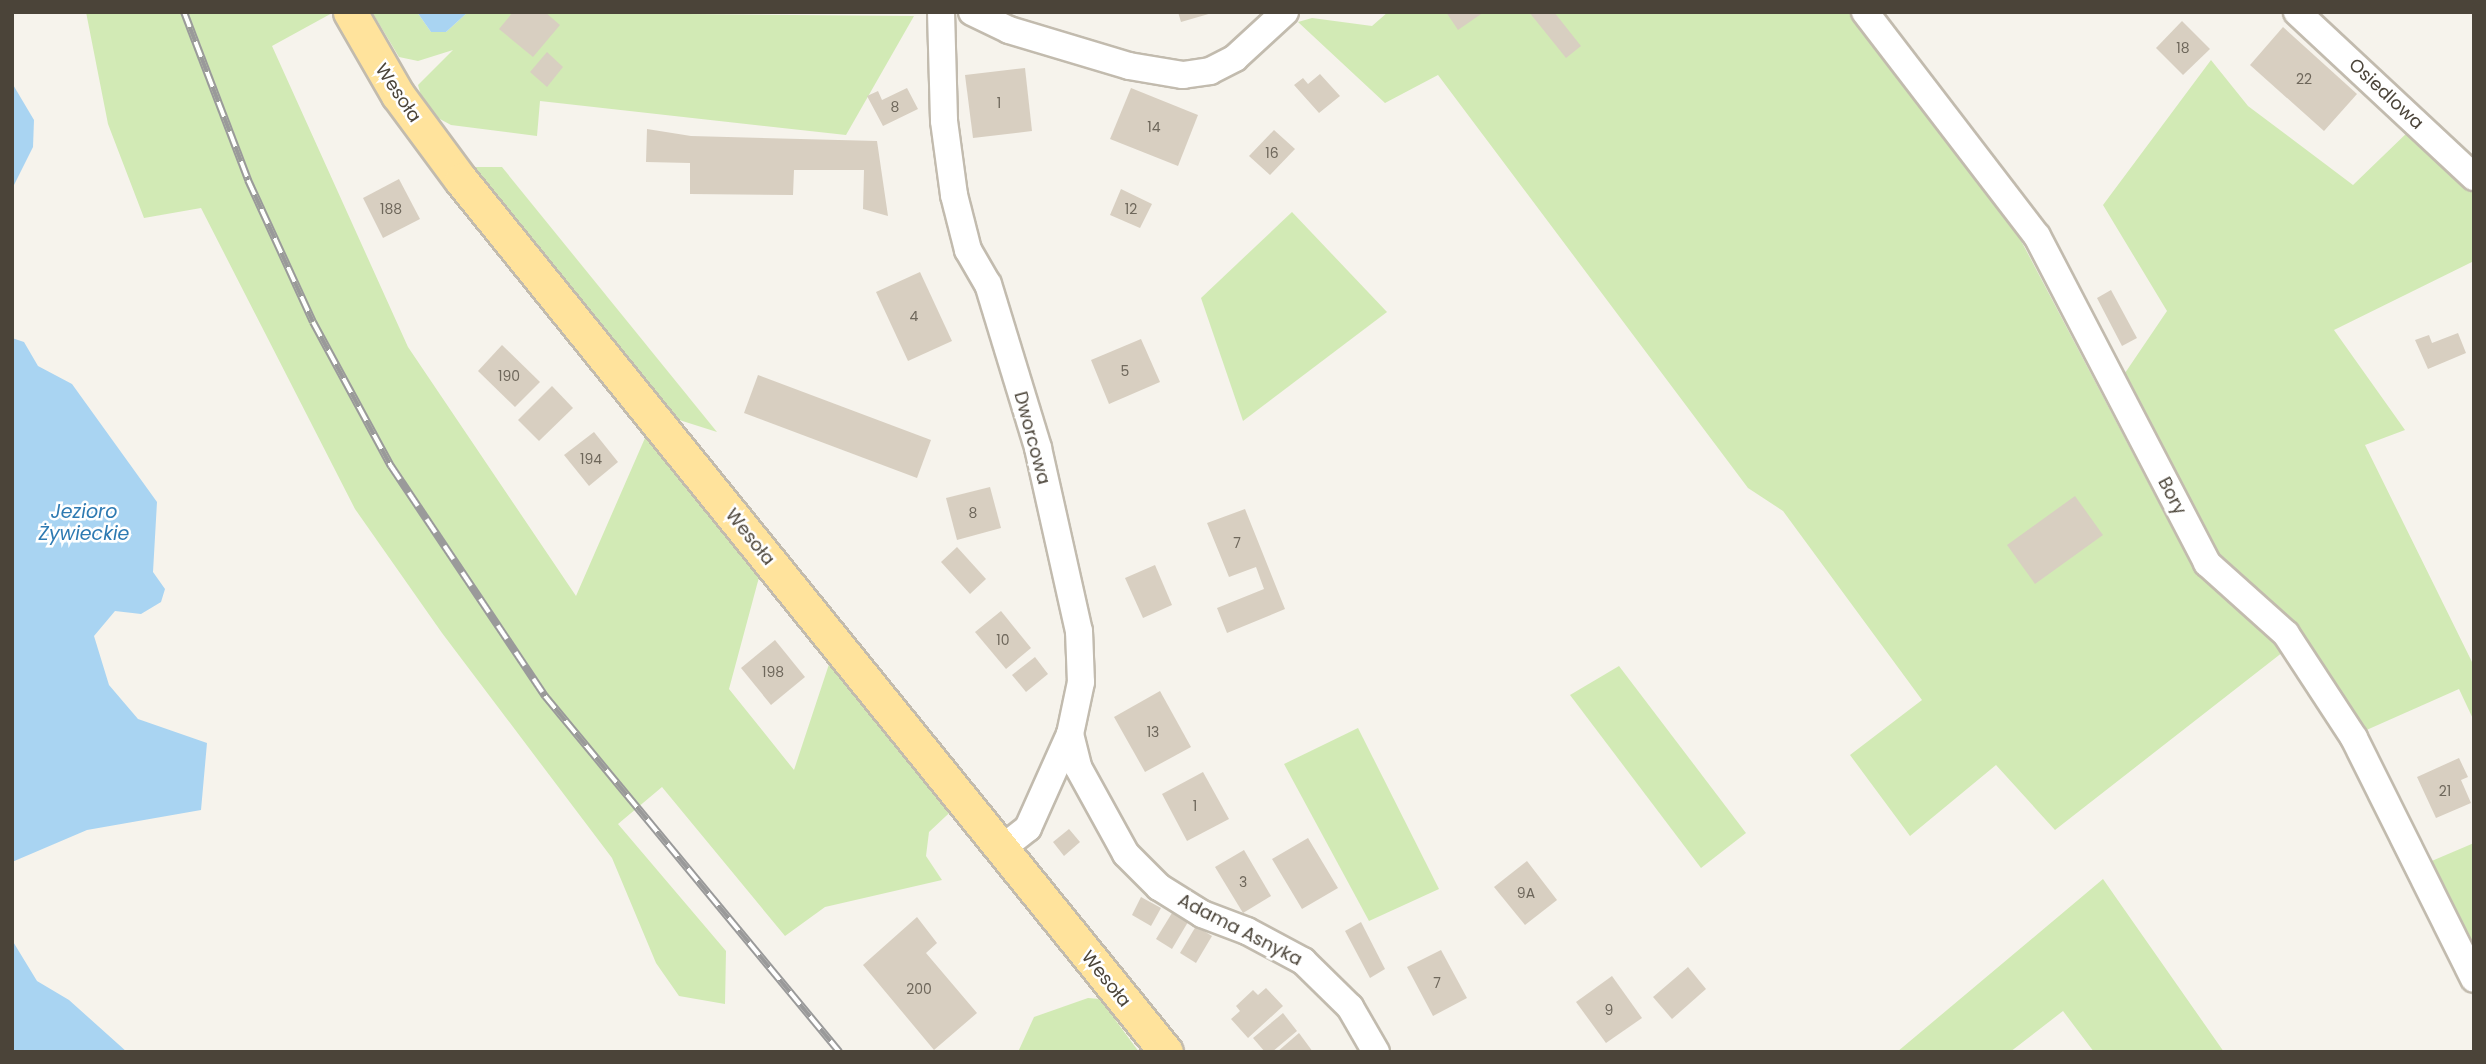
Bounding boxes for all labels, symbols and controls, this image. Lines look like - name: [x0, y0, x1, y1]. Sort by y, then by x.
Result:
- house number: 18: [2176, 40, 2190, 56]
- street label: Osiedlowa: [2344, 54, 2428, 134]
- street label: Wesoła: [371, 59, 425, 127]
- house number: 22: [2296, 71, 2312, 87]
- house number: 1: [997, 95, 1001, 111]
- house number: 8: [891, 99, 899, 115]
- house number: 14: [1147, 119, 1161, 135]
- house number: 16: [1265, 145, 1279, 161]
- house number: 188: [380, 201, 402, 217]
- house number: 12: [1125, 201, 1137, 217]
- house number: 4: [910, 308, 918, 324]
- house number: 5: [1121, 363, 1129, 379]
- house number: 190: [498, 368, 520, 384]
- street label: Dworcowa: [1009, 389, 1055, 487]
- house number: 194: [580, 451, 602, 467]
- street label: Bory: [2153, 474, 2191, 518]
- water label: Jezioro Żywieckie: [39, 501, 129, 545]
- street label: Wesoła: [721, 504, 779, 570]
- house number: 8: [969, 505, 977, 521]
- house number: 7: [1233, 535, 1241, 551]
- house number: 10: [996, 632, 1010, 648]
- house number: 198: [762, 664, 784, 680]
- house number: 13: [1147, 724, 1159, 740]
- house number: 21: [2439, 783, 2451, 799]
- house number: 1: [1193, 798, 1197, 814]
- house number: 3: [1239, 874, 1247, 890]
- house number: 9A: [1517, 885, 1535, 901]
- street label: Adama Asnyka: [1174, 889, 1306, 971]
- street label: Wesoła: [1077, 946, 1135, 1012]
- house number: 7: [1433, 975, 1441, 991]
- house number: 200: [906, 981, 932, 997]
- house number: 9: [1605, 1002, 1613, 1018]

